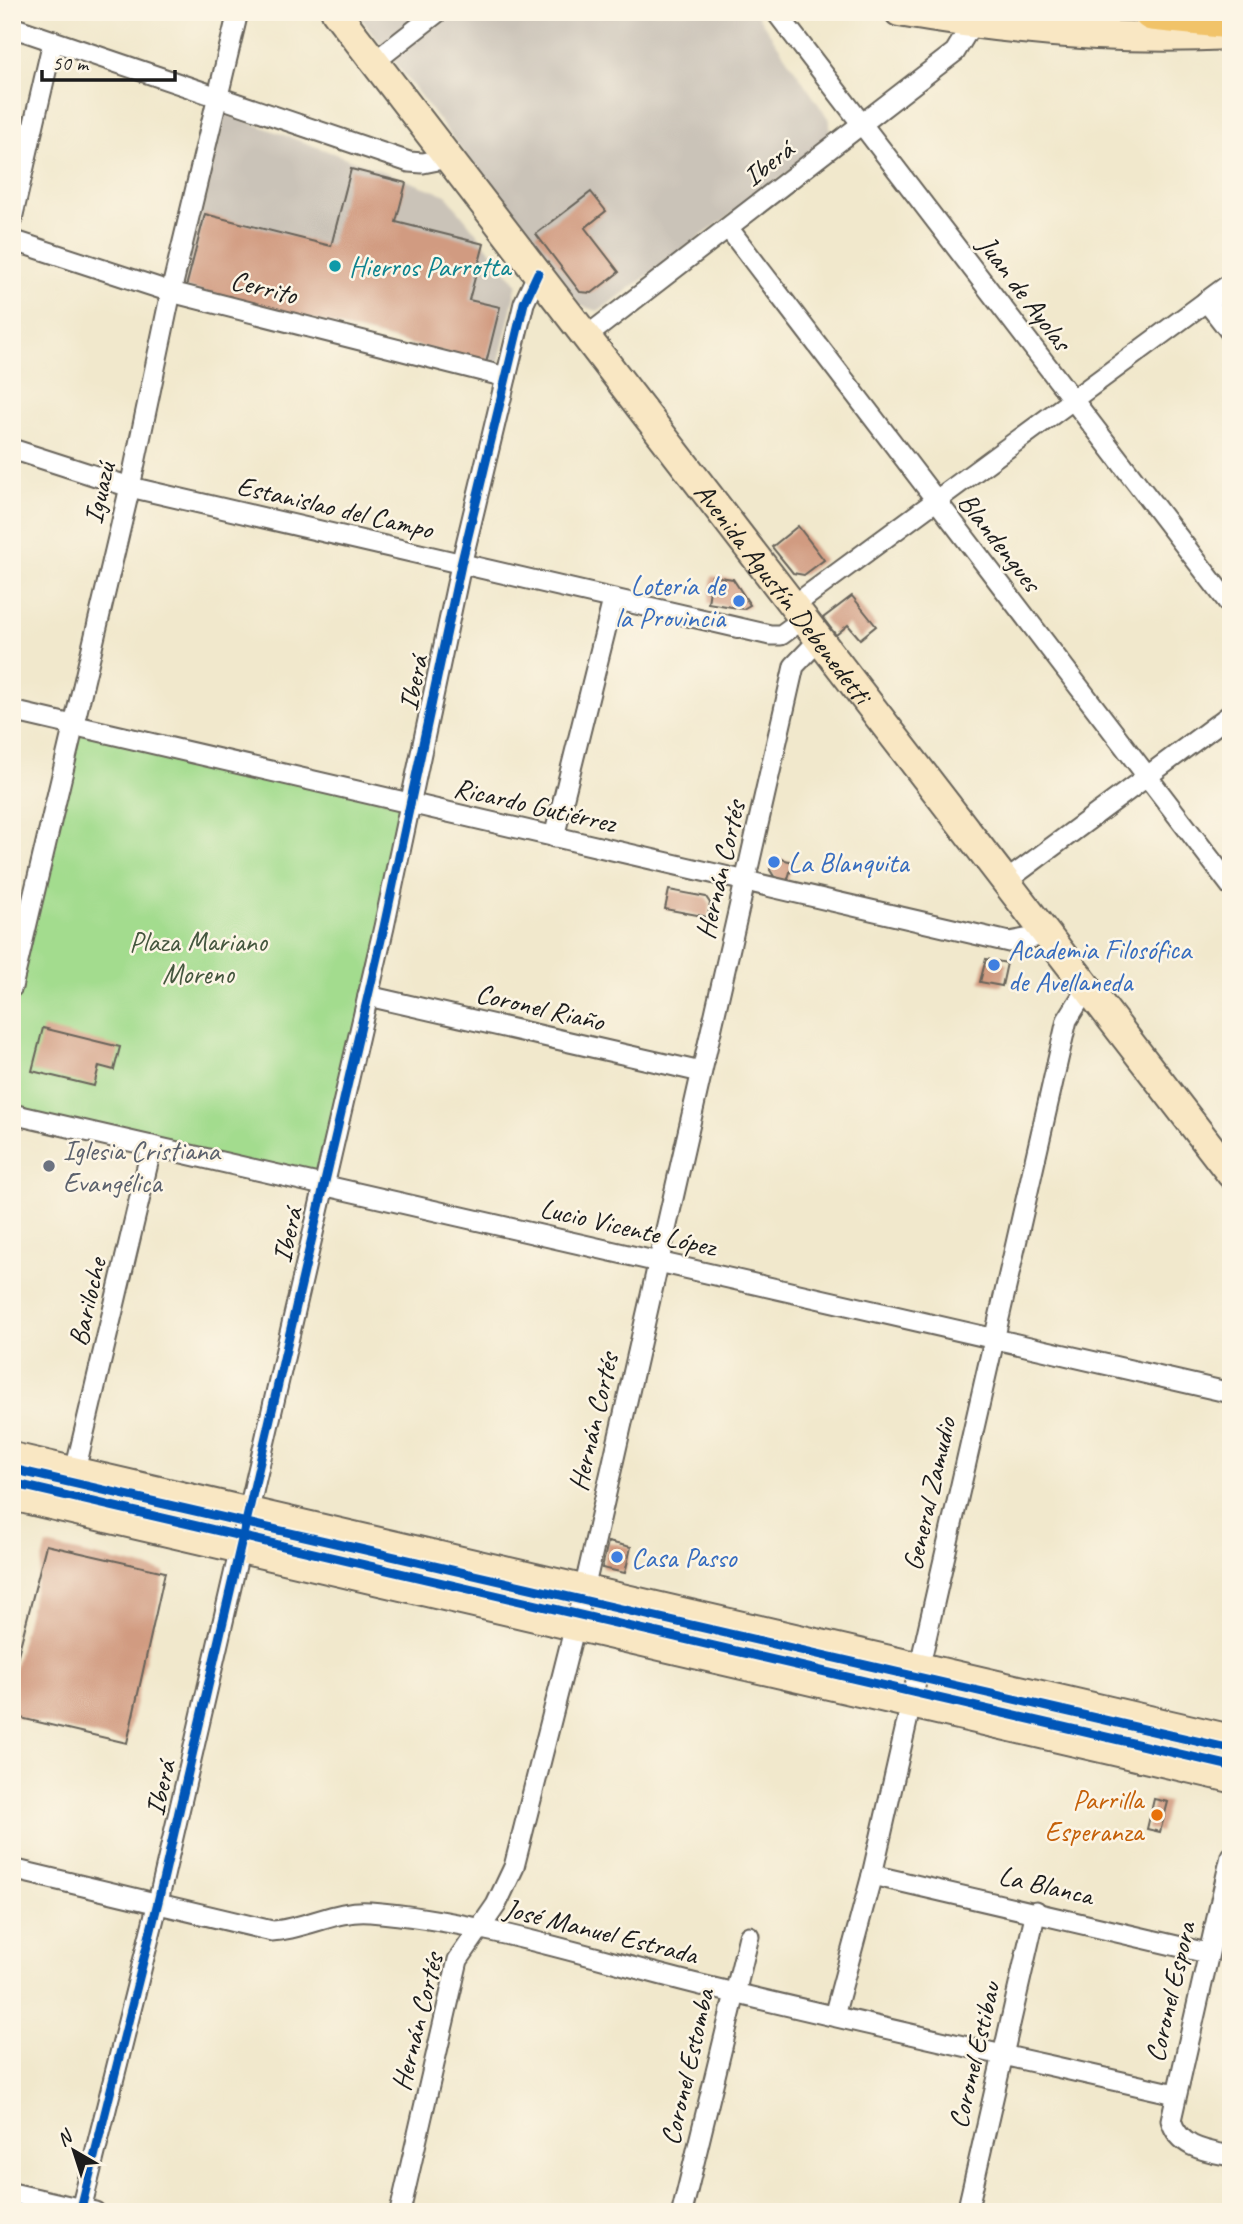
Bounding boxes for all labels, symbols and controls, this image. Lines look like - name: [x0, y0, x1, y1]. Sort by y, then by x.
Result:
- scale bar: [42, 38, 175, 82]
- text: 50 m: [52, 50, 90, 76]
- street label: Iberá: [736, 131, 803, 194]
- street label: Juan de Ayolas: [969, 227, 1081, 359]
- place label: Hierros Parrotta: [349, 249, 512, 284]
- marker: Hierros Parrotta: [327, 258, 343, 274]
- street label: Cerrito: [227, 262, 303, 313]
- street label: Iguazú: [75, 456, 124, 527]
- street label: Estanislao del Campo: [234, 467, 438, 547]
- street label: Avenida Agustín Debenedetti: [687, 475, 882, 713]
- street label: Blandengues: [950, 485, 1051, 600]
- place label: Lotería de la Provincia: [615, 568, 727, 635]
- marker: Lotería de la Provincia: [731, 593, 747, 609]
- street label: Iberá: [390, 650, 436, 714]
- street label: Ricardo Gutiérrez: [451, 769, 621, 841]
- street label: Hernán Cortés: [687, 795, 753, 942]
- place label: La Blanquita: [788, 845, 910, 880]
- marker: La Blanquita: [766, 854, 782, 870]
- park label: Plaza Mariano Moreno: [129, 924, 269, 991]
- place label: Academia Filosófica de Avellaneda: [1008, 932, 1193, 999]
- marker: Academia Filosófica de Avellaneda: [986, 957, 1002, 973]
- street label: Coronel Riaño: [473, 975, 609, 1039]
- place label: Iglesia Cristiana Evangélica: [63, 1133, 222, 1200]
- marker: Iglesia Cristiana Evangélica: [41, 1158, 57, 1174]
- street label: Lucio Vicente López: [537, 1190, 721, 1265]
- street label: Iberá: [264, 1202, 311, 1266]
- street label: Bariloche: [60, 1253, 115, 1349]
- street label: Hernán Cortés: [560, 1347, 626, 1494]
- street label: General Zamudio: [894, 1412, 964, 1574]
- place label: Casa Passo: [631, 1540, 738, 1575]
- marker: Casa Passo: [609, 1549, 625, 1565]
- street label: Iberá: [137, 1755, 184, 1819]
- place label: Parrilla Esperanza: [1045, 1782, 1146, 1849]
- marker: Parrilla Esperanza: [1149, 1807, 1165, 1823]
- street label: La Blanca: [995, 1857, 1099, 1913]
- street label: José Manuel Estrada: [499, 1890, 703, 1972]
- street label: Coronel Espora: [1137, 1917, 1203, 2065]
- street label: Hernán Cortés: [383, 1947, 452, 2094]
- street label: Coronel Estibau: [940, 1977, 1008, 2131]
- street label: Coronel Estomba: [652, 1984, 722, 2148]
- north arrow: [38, 2116, 108, 2186]
- text: N: [52, 2124, 79, 2152]

